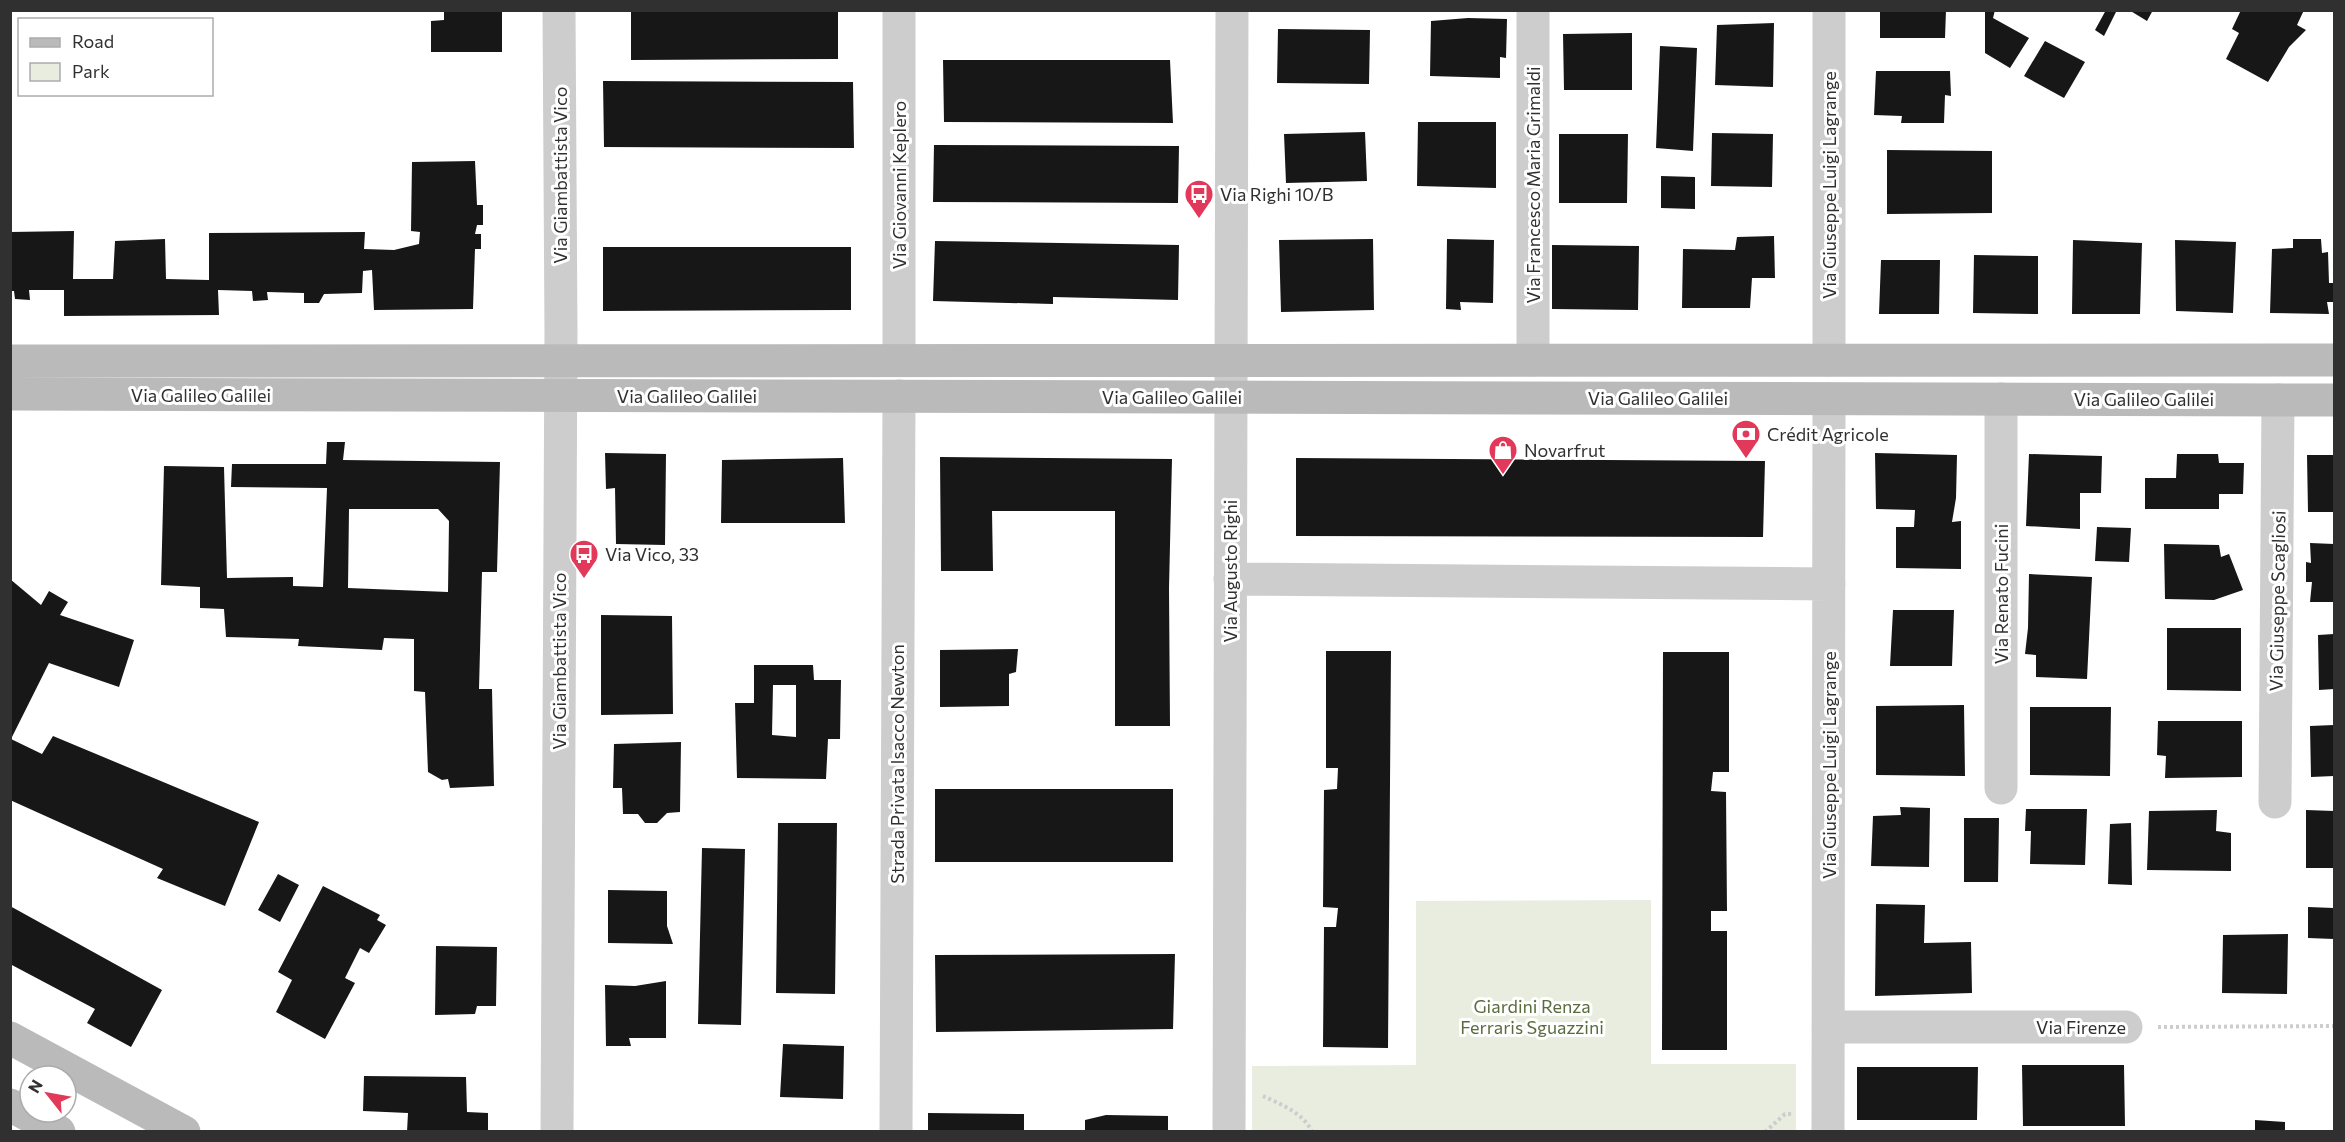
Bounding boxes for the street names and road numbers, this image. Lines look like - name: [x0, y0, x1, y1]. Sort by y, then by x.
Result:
- street label: Via Francesco Maria Grimaldi: [1522, 66, 1544, 304]
- street label: Via Giuseppe Luigi Lagrange: [1818, 71, 1840, 299]
- street label: Via Giambattista Vico: [549, 86, 571, 264]
- street label: Via Giovanni Keplero: [888, 101, 910, 269]
- street label: Via Galileo Galilei: [131, 384, 271, 406]
- street label: Via Galileo Galilei: [617, 385, 757, 407]
- street label: Via Galileo Galilei: [1102, 386, 1242, 408]
- street label: Via Galileo Galilei: [1588, 387, 1728, 409]
- street label: Via Galileo Galilei: [2074, 388, 2214, 410]
- street label: Via Augusto Righi: [1219, 500, 1241, 642]
- street label: Via Giuseppe Scagliosi: [2264, 510, 2290, 692]
- street label: Via Renato Fucini: [1990, 524, 2012, 664]
- street label: Via Giambattista Vico: [548, 572, 570, 750]
- street label: Strada Privata Isacco Newton: [886, 644, 908, 884]
- street label: Via Giuseppe Luigi Lagrange: [1818, 651, 1840, 879]
- street label: Via Firenze: [2036, 1016, 2126, 1038]

